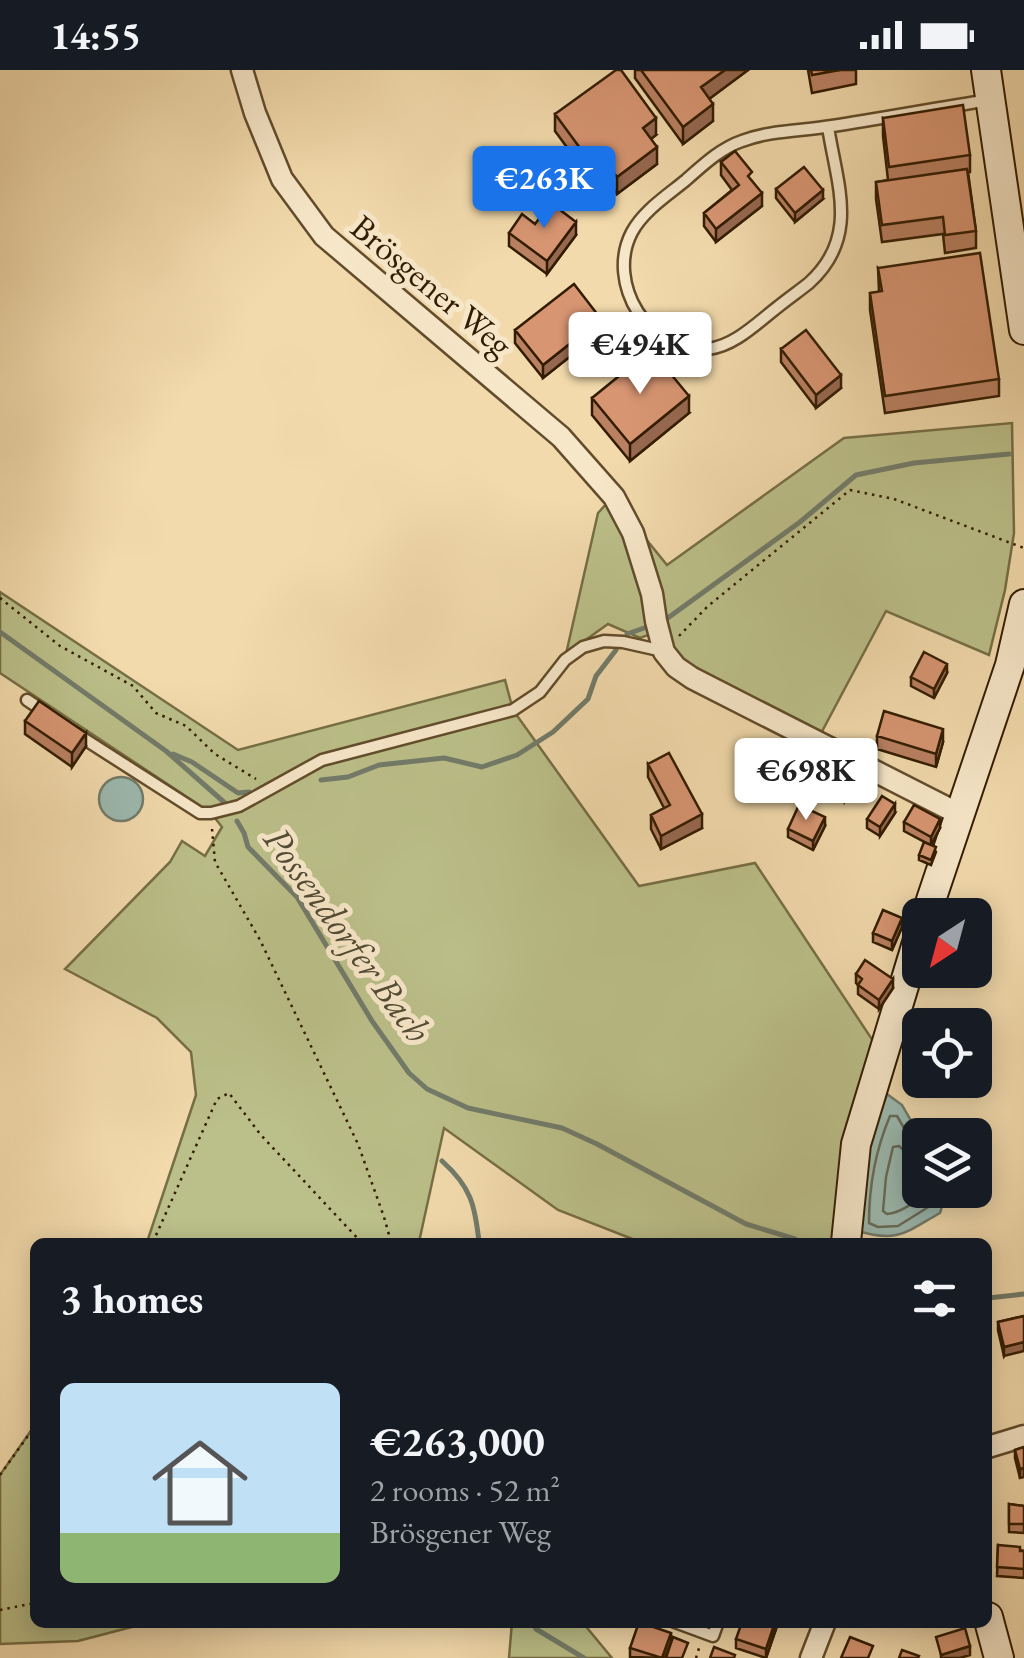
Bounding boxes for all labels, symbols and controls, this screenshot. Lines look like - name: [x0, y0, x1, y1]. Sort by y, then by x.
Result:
- text: 14:55: [50, 11, 141, 60]
- pin: €263K: [474, 146, 614, 231]
- text: €263K: [495, 157, 593, 199]
- street label: Brösgener Weg: [342, 204, 523, 366]
- pin: €494K: [570, 312, 710, 397]
- text: €494K: [591, 323, 689, 365]
- pin: €698K: [736, 738, 876, 823]
- text: €698K: [757, 749, 855, 791]
- water label: Possendorfer Bach: [253, 816, 443, 1052]
- north arrow: [902, 898, 992, 988]
- map controls: [902, 898, 992, 1208]
- button: locate: [902, 1008, 992, 1098]
- button: layers: [902, 1118, 992, 1208]
- text: 3 homes: [60, 1271, 203, 1326]
- icon: filters: [907, 1271, 962, 1326]
- text: €263,000: [370, 1414, 545, 1469]
- icon: home: [140, 1423, 260, 1543]
- text: 2 rooms · 52 m²: [370, 1469, 560, 1511]
- text: Brösgener Weg: [370, 1511, 551, 1553]

